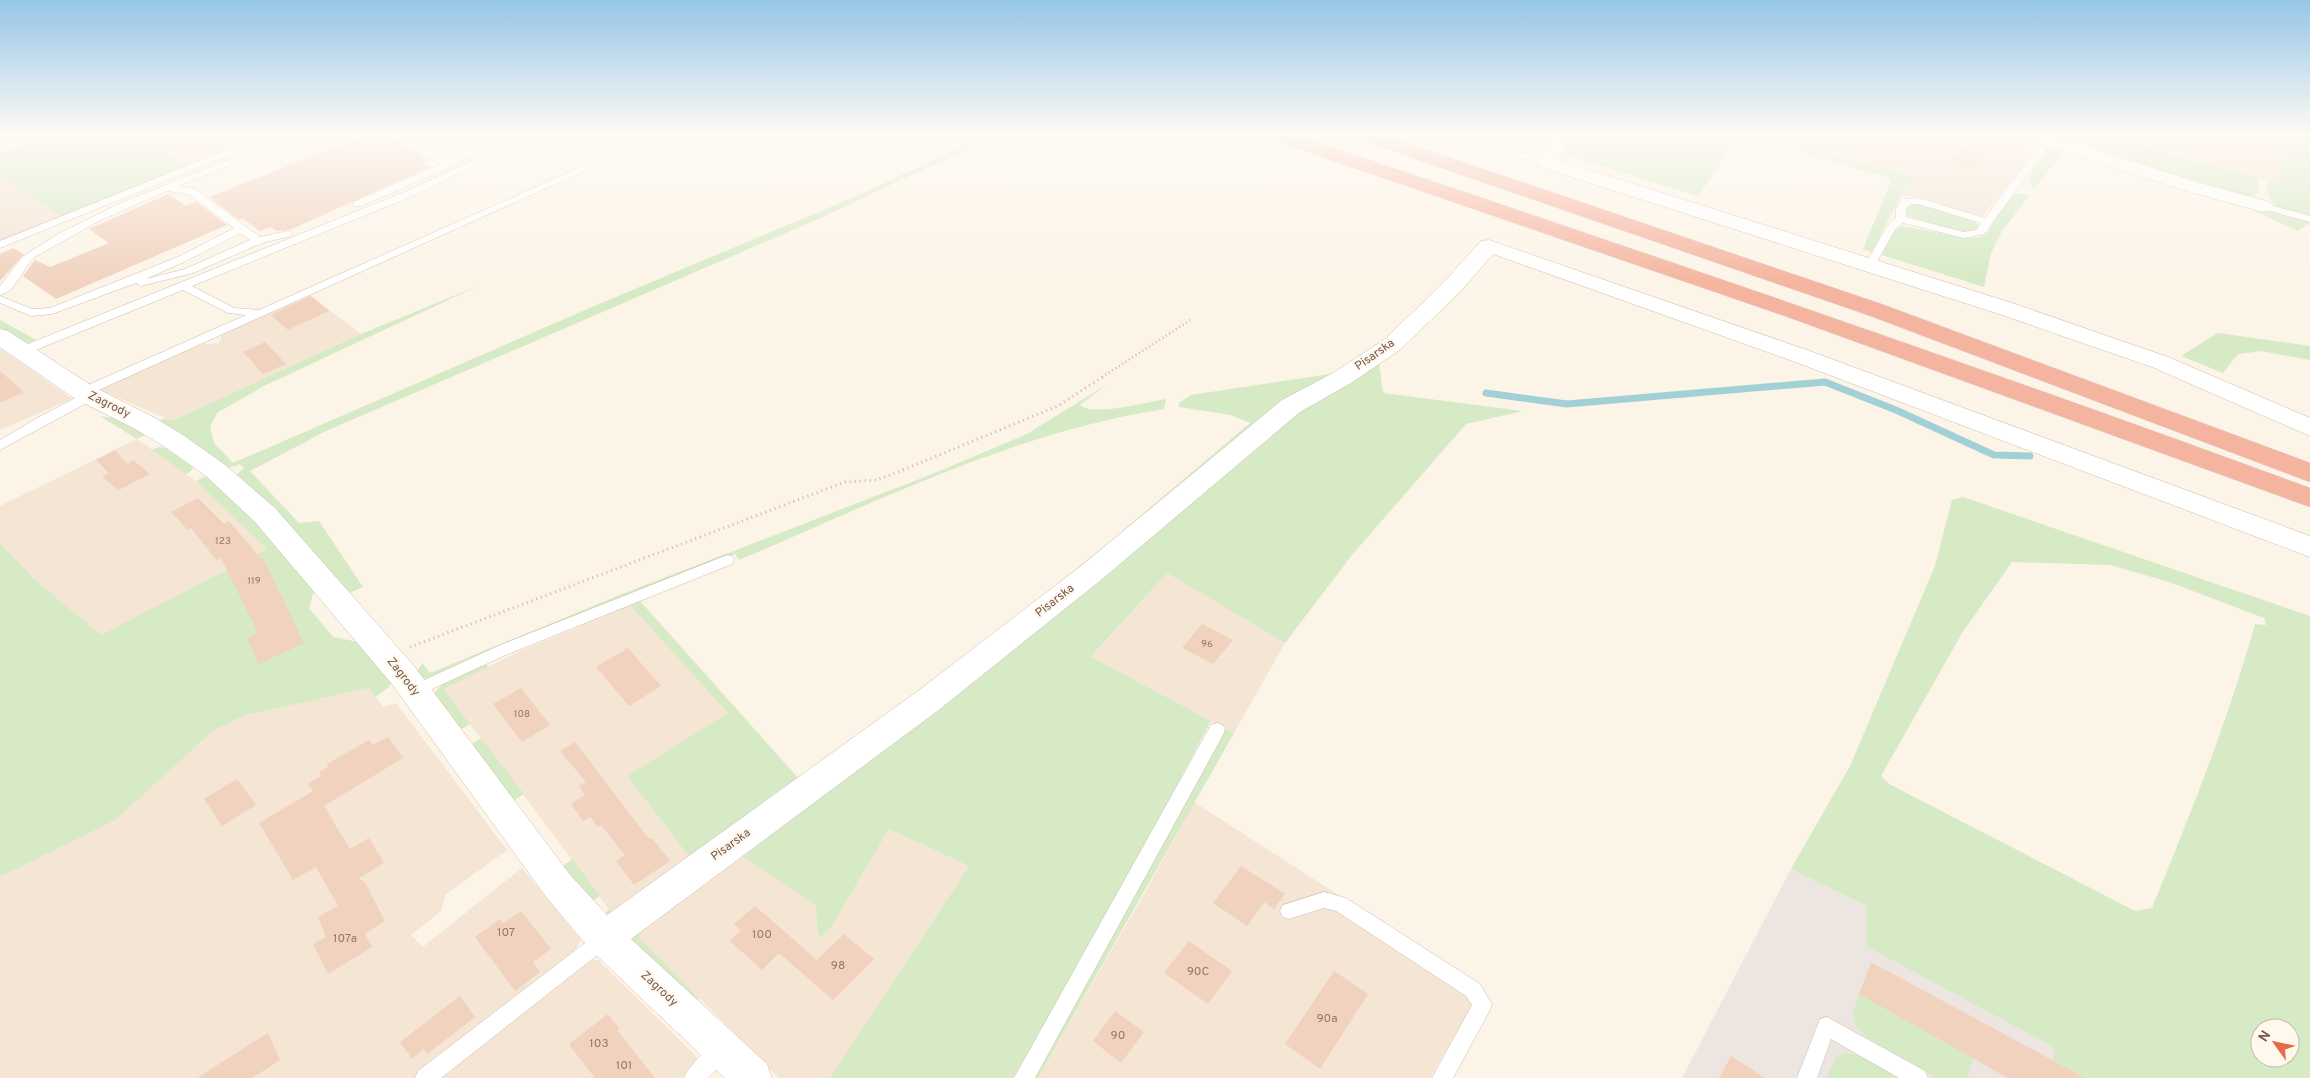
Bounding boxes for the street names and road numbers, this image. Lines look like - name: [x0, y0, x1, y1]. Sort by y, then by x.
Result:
- street label: Pisarska: [1352, 335, 1398, 375]
- street label: Zagrody: [85, 388, 133, 422]
- street label: Pisarska: [1032, 581, 1078, 621]
- street label: Zagrody: [383, 654, 423, 700]
- street label: Pisarska: [708, 825, 754, 865]
- street label: Zagrody: [637, 968, 681, 1010]

